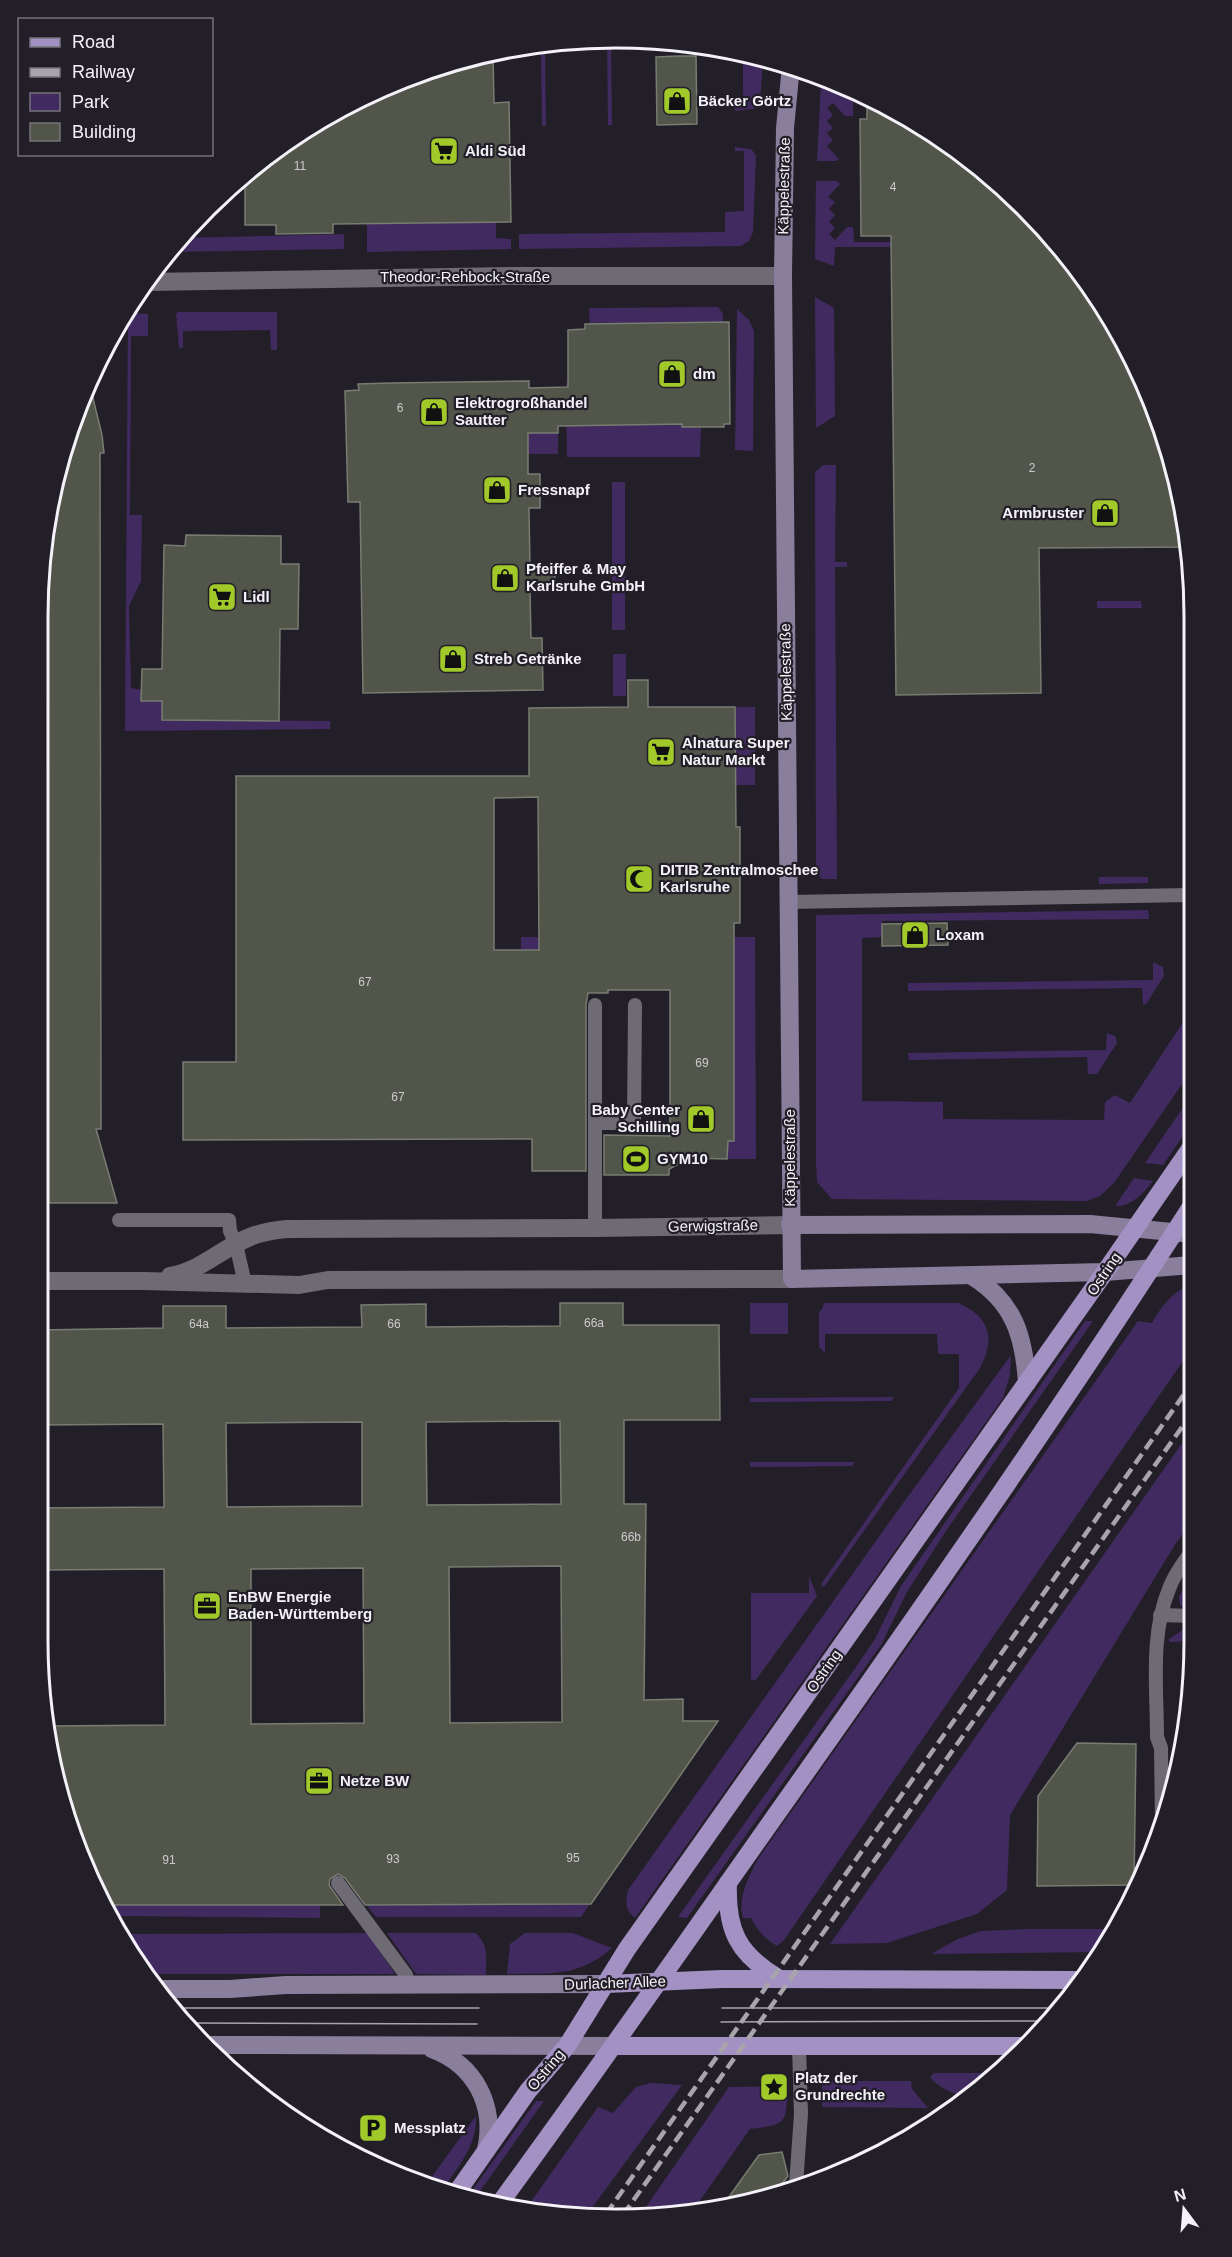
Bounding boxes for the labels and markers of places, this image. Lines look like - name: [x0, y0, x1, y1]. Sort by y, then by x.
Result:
- shop icon: Bäcker Görtz: [661, 85, 693, 117]
- place label: Bäcker Görtz: [698, 92, 791, 109]
- supermarket icon: Aldi Süd: [428, 135, 460, 167]
- place label: Aldi Süd: [465, 142, 526, 159]
- shop icon: dm: [656, 358, 688, 390]
- place label: dm: [693, 365, 716, 382]
- place label: Elektrogroßhandel Sautter: [455, 394, 588, 428]
- shop icon: Elektrogroßhandel Sautter: [418, 396, 450, 428]
- shop icon: Fressnapf: [481, 474, 513, 506]
- place label: Fressnapf: [518, 481, 591, 498]
- shop icon: Armbruster: [1089, 497, 1121, 529]
- place label: Armbruster: [1002, 504, 1084, 521]
- place label: Pfeiffer & May Karlsruhe GmbH: [526, 560, 645, 594]
- shop icon: Pfeiffer & May Karlsruhe GmbH: [489, 562, 521, 594]
- supermarket icon: Lidl: [206, 581, 238, 613]
- place label: Lidl: [243, 588, 270, 605]
- shop icon: Streb Getränke: [437, 643, 469, 675]
- place label: Streb Getränke: [474, 650, 582, 667]
- place label: Alnatura Super Natur Markt: [682, 734, 790, 768]
- supermarket icon: Alnatura Super Natur Markt: [645, 736, 677, 768]
- place label: DITIB Zentralmoschee Karlsruhe: [660, 861, 818, 895]
- mosque icon: DITIB Zentralmoschee Karlsruhe: [623, 863, 655, 895]
- shop icon: Loxam: [899, 919, 931, 951]
- place label: Loxam: [936, 926, 984, 943]
- place label: Baby Center Schilling: [592, 1101, 680, 1135]
- shop icon: Baby Center Schilling: [685, 1103, 717, 1135]
- sports icon: GYM10: [620, 1143, 652, 1175]
- place label: GYM10: [657, 1150, 708, 1167]
- place label: EnBW Energie Baden-Württemberg: [228, 1588, 372, 1622]
- office icon: EnBW Energie Baden-Württemberg: [191, 1590, 223, 1622]
- office icon: Netze BW: [303, 1765, 335, 1797]
- place label: Netze BW: [340, 1772, 410, 1789]
- place label: Platz der Grundrechte: [795, 2069, 885, 2103]
- place icon: Platz der Grundrechte: [758, 2071, 790, 2103]
- parking icon: Messplatz: [357, 2112, 389, 2144]
- place label: Messplatz: [394, 2119, 466, 2136]

